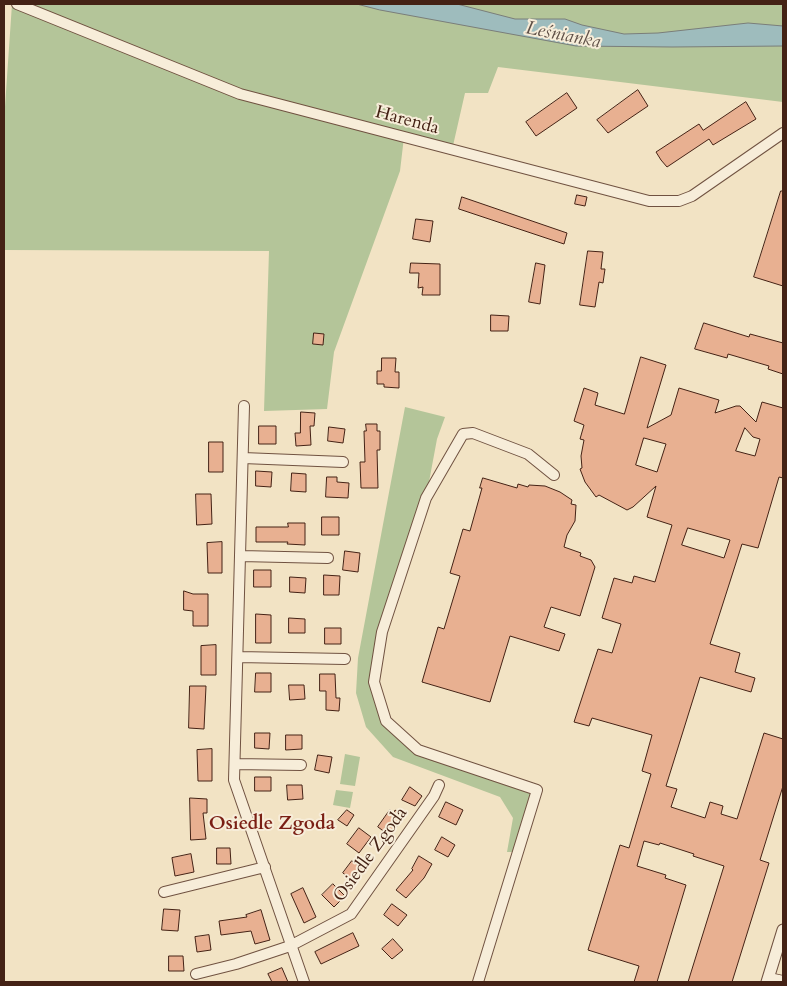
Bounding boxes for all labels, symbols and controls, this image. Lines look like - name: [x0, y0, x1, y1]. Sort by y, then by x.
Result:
- water label: Leśnianka: [524, 18, 602, 54]
- street label: Harenda: [373, 102, 441, 140]
- street label: Osiedle Zgoda: [329, 803, 413, 907]
- district label: Osiedle Zgoda: [209, 814, 335, 836]

